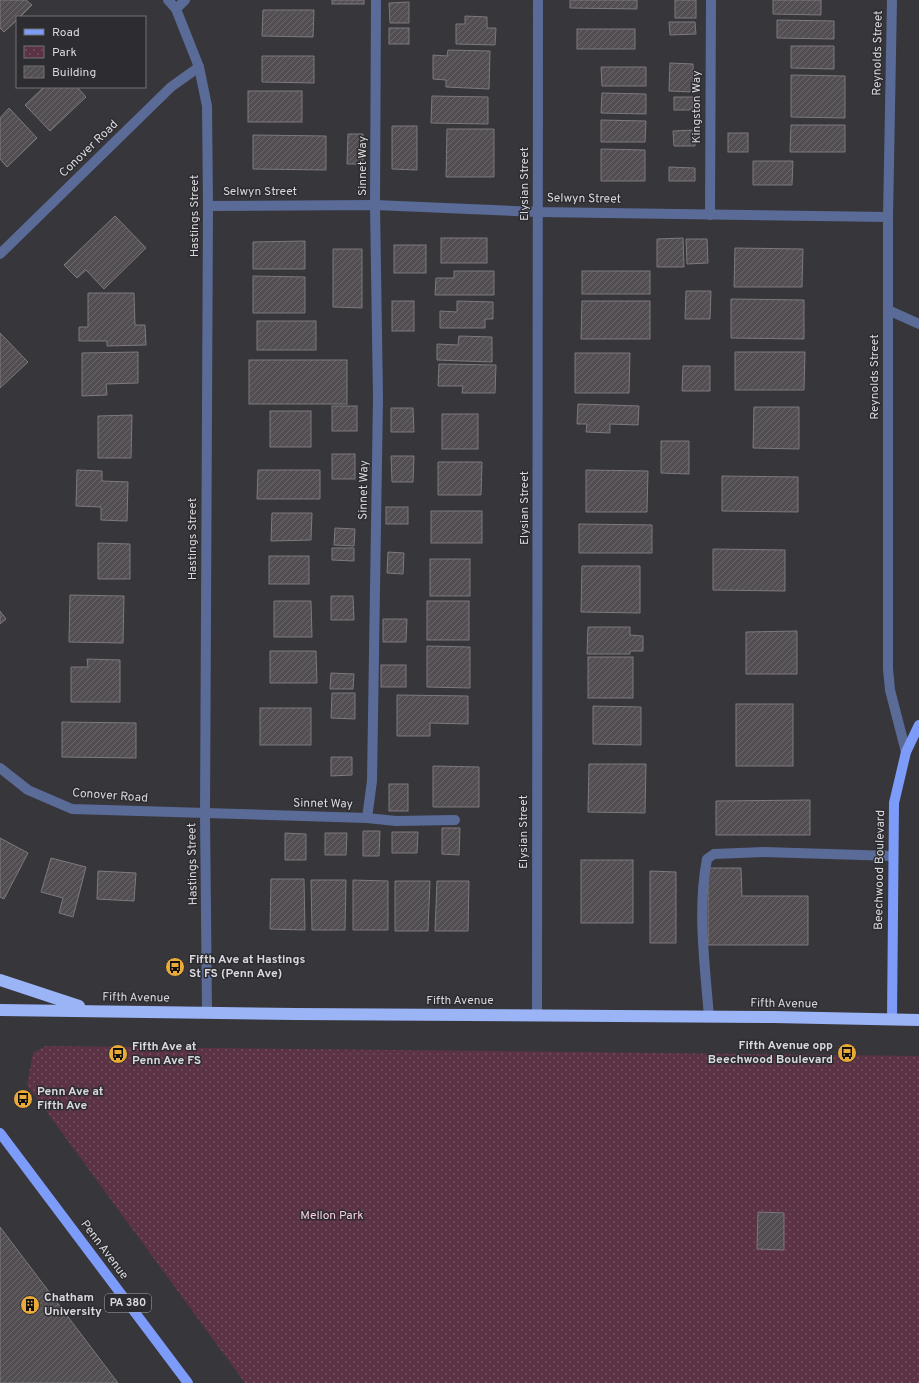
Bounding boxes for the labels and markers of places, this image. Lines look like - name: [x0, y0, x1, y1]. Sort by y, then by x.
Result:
- place label: Fifth Ave at Hastings St FS (Penn Ave): [189, 952, 305, 982]
- bus stop icon: Fifth Ave at Hastings St FS (Penn Ave): [164, 956, 186, 978]
- place label: Fifth Avenue opp Beechwood Boulevard: [708, 1038, 833, 1068]
- place label: Fifth Ave at Penn Ave FS: [132, 1039, 201, 1069]
- bus stop icon: Fifth Avenue opp Beechwood Boulevard: [836, 1042, 858, 1064]
- bus stop icon: Fifth Ave at Penn Ave FS: [107, 1043, 129, 1065]
- place label: Penn Ave at Fifth Ave: [37, 1084, 104, 1114]
- bus stop icon: Penn Ave at Fifth Ave: [12, 1088, 34, 1110]
- place label: Chatham University: [44, 1290, 102, 1320]
- building icon: Chatham University: [19, 1294, 41, 1316]

